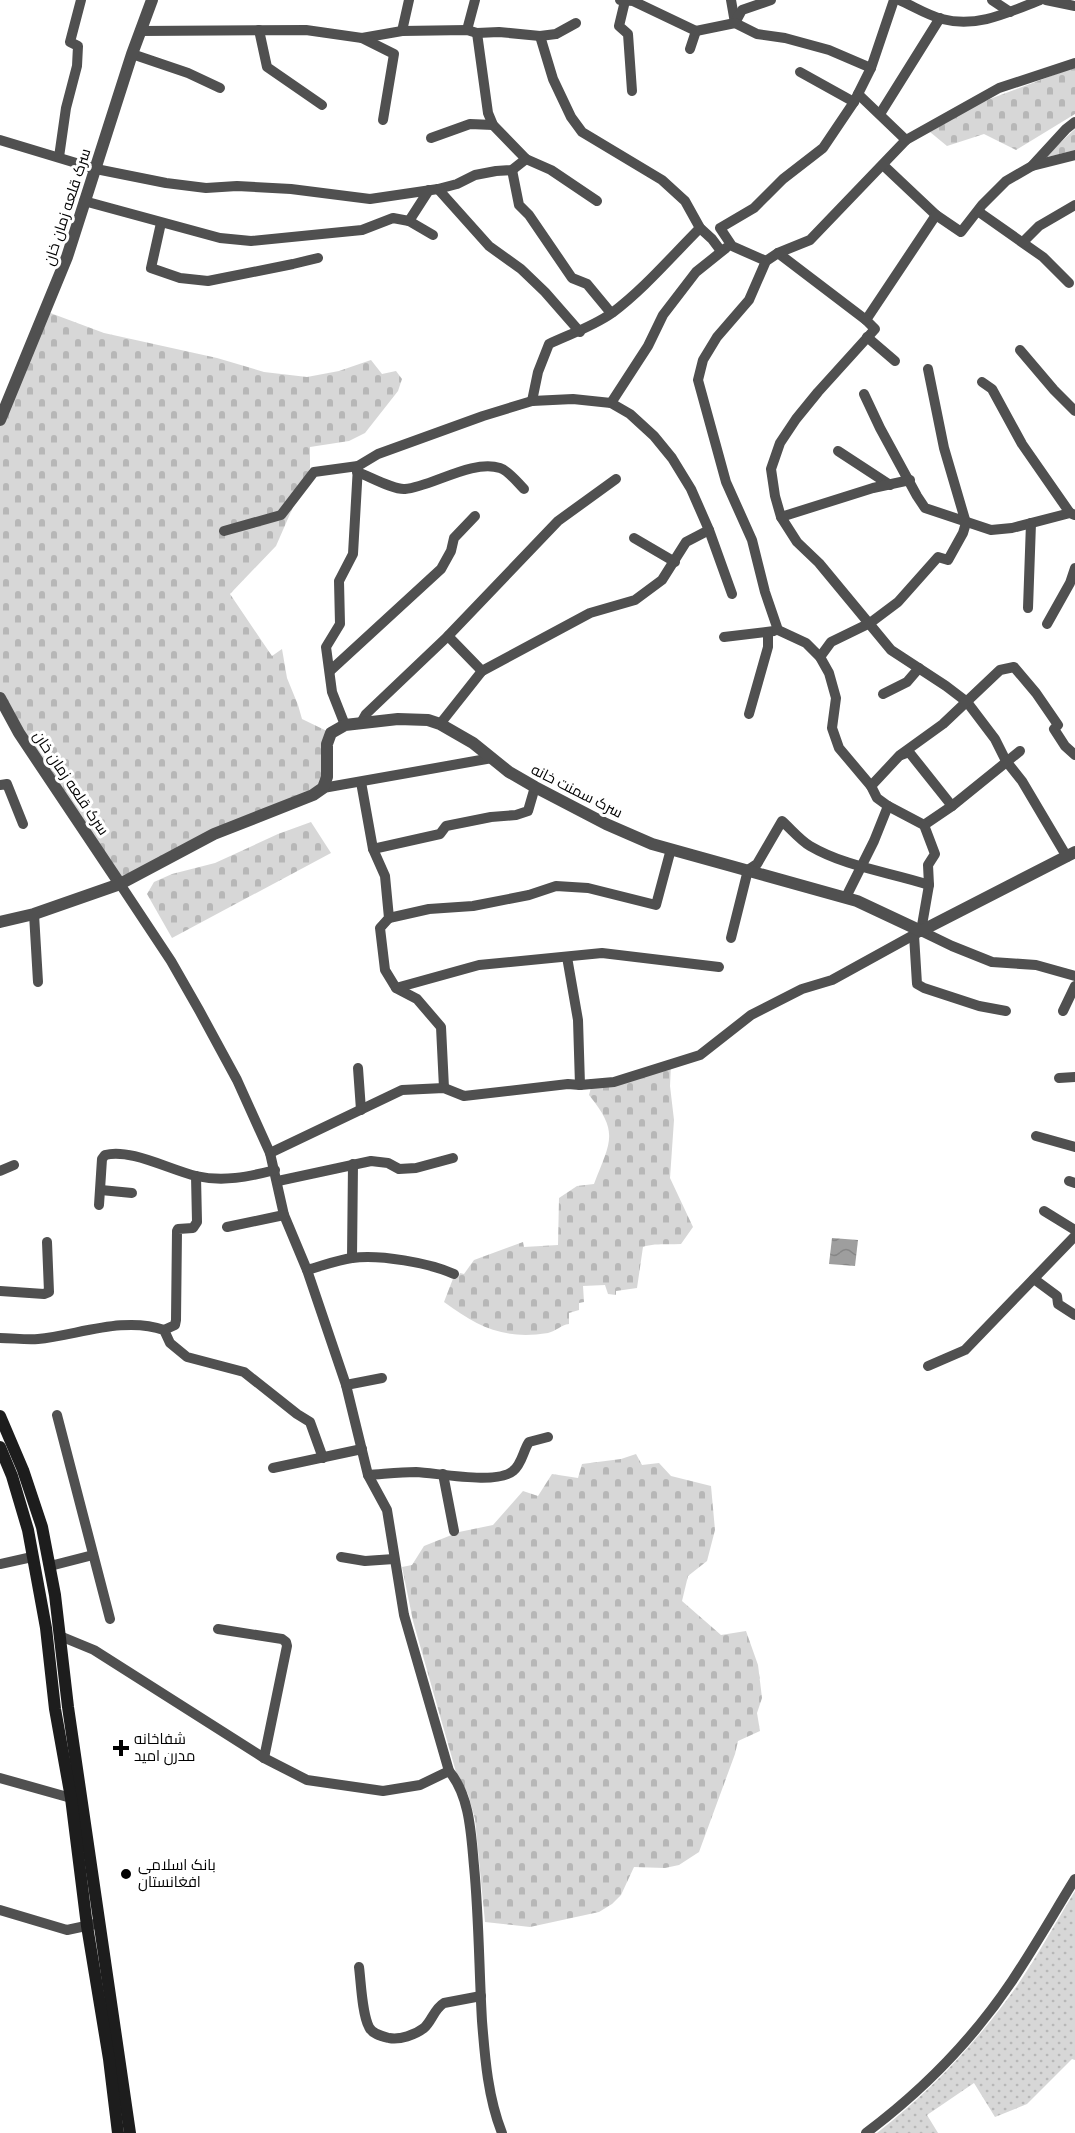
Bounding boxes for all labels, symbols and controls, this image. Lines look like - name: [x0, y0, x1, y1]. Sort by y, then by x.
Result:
- street label: سرک قلعه زمان خان: [40, 146, 95, 268]
- street label: سرک قلعه زمان خان: [29, 727, 113, 839]
- street label: سرک سمنت خانه: [528, 760, 626, 822]
- place label: شفاخانه مدرن امید: [134, 1730, 195, 1766]
- marker: شفاخانه مدرن امید: [112, 1739, 130, 1757]
- place label: بانک اسلامی افغانستان: [138, 1856, 216, 1892]
- marker: بانک اسلامی افغانستان: [119, 1867, 133, 1881]

